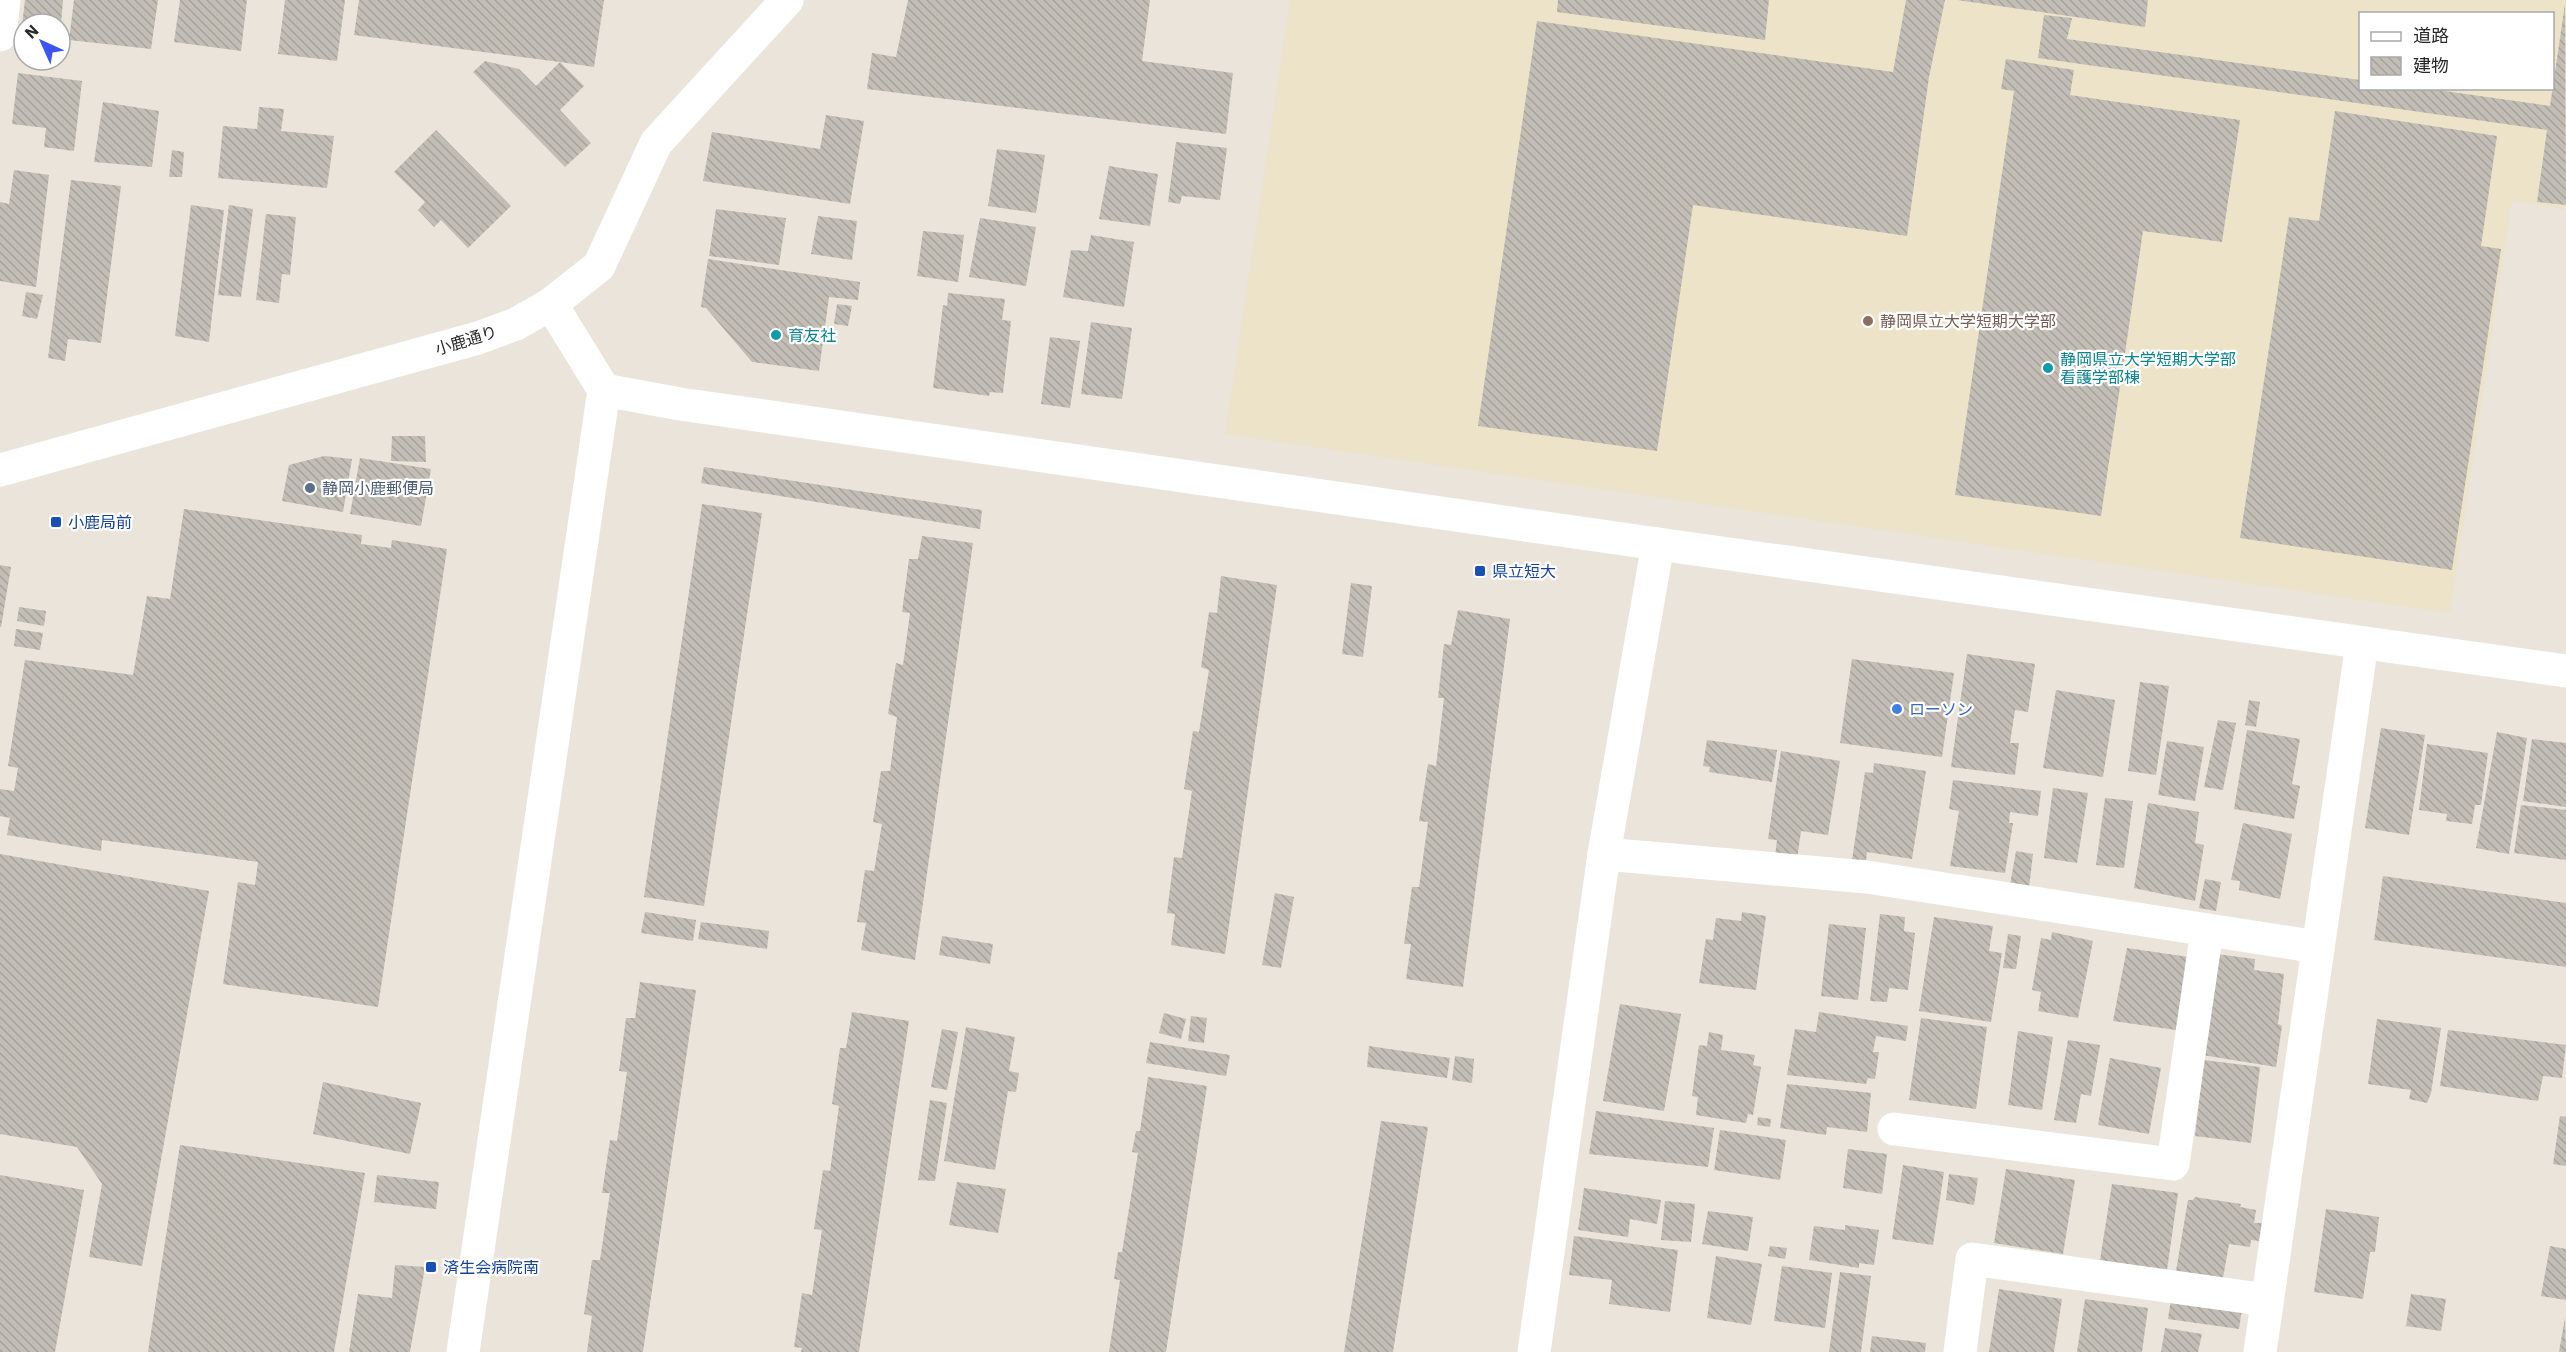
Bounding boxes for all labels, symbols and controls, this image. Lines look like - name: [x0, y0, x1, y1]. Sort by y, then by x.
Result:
- north arrow: [12, 12, 72, 72]
- legend: [2359, 12, 2554, 90]
- text: N: [20, 20, 43, 43]
- text: 道路: [2413, 24, 2449, 47]
- text: 建物: [2413, 54, 2449, 77]
- place label: 静岡県立大学短期大学部: [1880, 311, 2056, 331]
- marker: 静岡県立大学短期大学部: [1861, 314, 1875, 328]
- street label: 小鹿通り: [432, 321, 500, 359]
- place label: 育友社: [788, 325, 836, 345]
- marker: 育友社: [769, 328, 783, 342]
- place label: 静岡県立大学短期大学部 看護学部棟: [2060, 349, 2236, 387]
- marker: 静岡県立大学短期大学部 看護学部棟: [2041, 361, 2055, 375]
- place label: 静岡小鹿郵便局: [322, 478, 434, 498]
- marker: 静岡小鹿郵便局: [303, 481, 317, 495]
- place label: 小鹿局前: [68, 512, 132, 532]
- marker: 小鹿局前: [49, 515, 63, 529]
- place label: 県立短大: [1492, 561, 1556, 581]
- marker: 県立短大: [1473, 564, 1487, 578]
- place label: ローソン: [1909, 699, 1973, 719]
- marker: ローソン: [1890, 702, 1904, 716]
- place label: 済生会病院南: [443, 1257, 539, 1277]
- marker: 済生会病院南: [424, 1260, 438, 1274]

